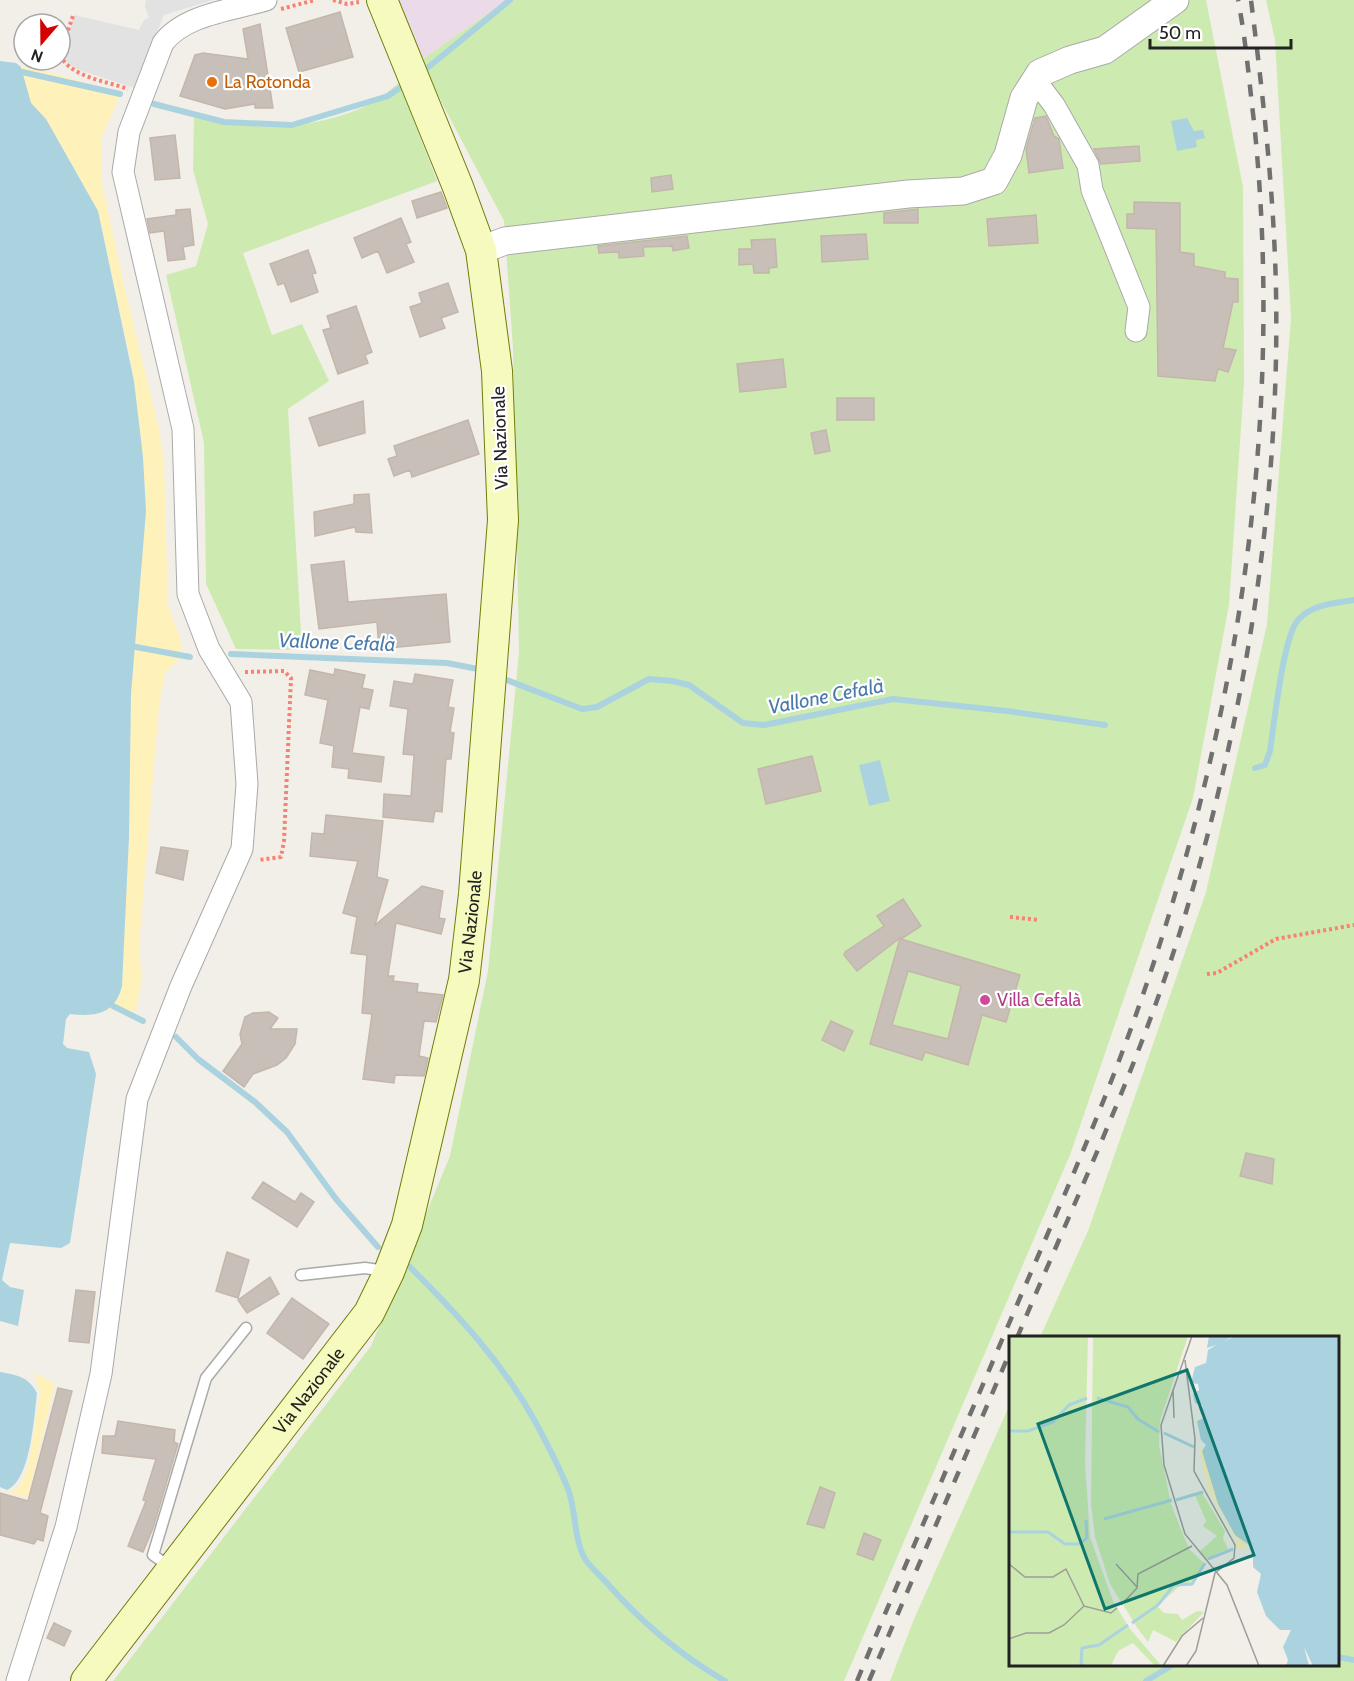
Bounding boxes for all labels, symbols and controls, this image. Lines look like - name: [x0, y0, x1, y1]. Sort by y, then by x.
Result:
- north arrow: [12, 12, 72, 72]
- scale bar: [1150, 12, 1291, 50]
- text: 50 m: [1159, 22, 1201, 44]
- text: N: [28, 45, 46, 66]
- place label: La Rotonda: [224, 71, 311, 93]
- marker: La Rotonda: [205, 75, 219, 89]
- street label: Via Nazionale: [487, 386, 513, 490]
- water label: Vallone Cefalà: [278, 628, 396, 656]
- water label: Vallone Cefalà: [766, 673, 886, 719]
- street label: Via Nazionale: [454, 870, 487, 975]
- place label: Villa Cefalà: [997, 989, 1082, 1011]
- marker: Villa Cefalà: [978, 993, 992, 1007]
- inset map: [1009, 1336, 1339, 1666]
- street label: Via Nazionale: [269, 1343, 349, 1439]

